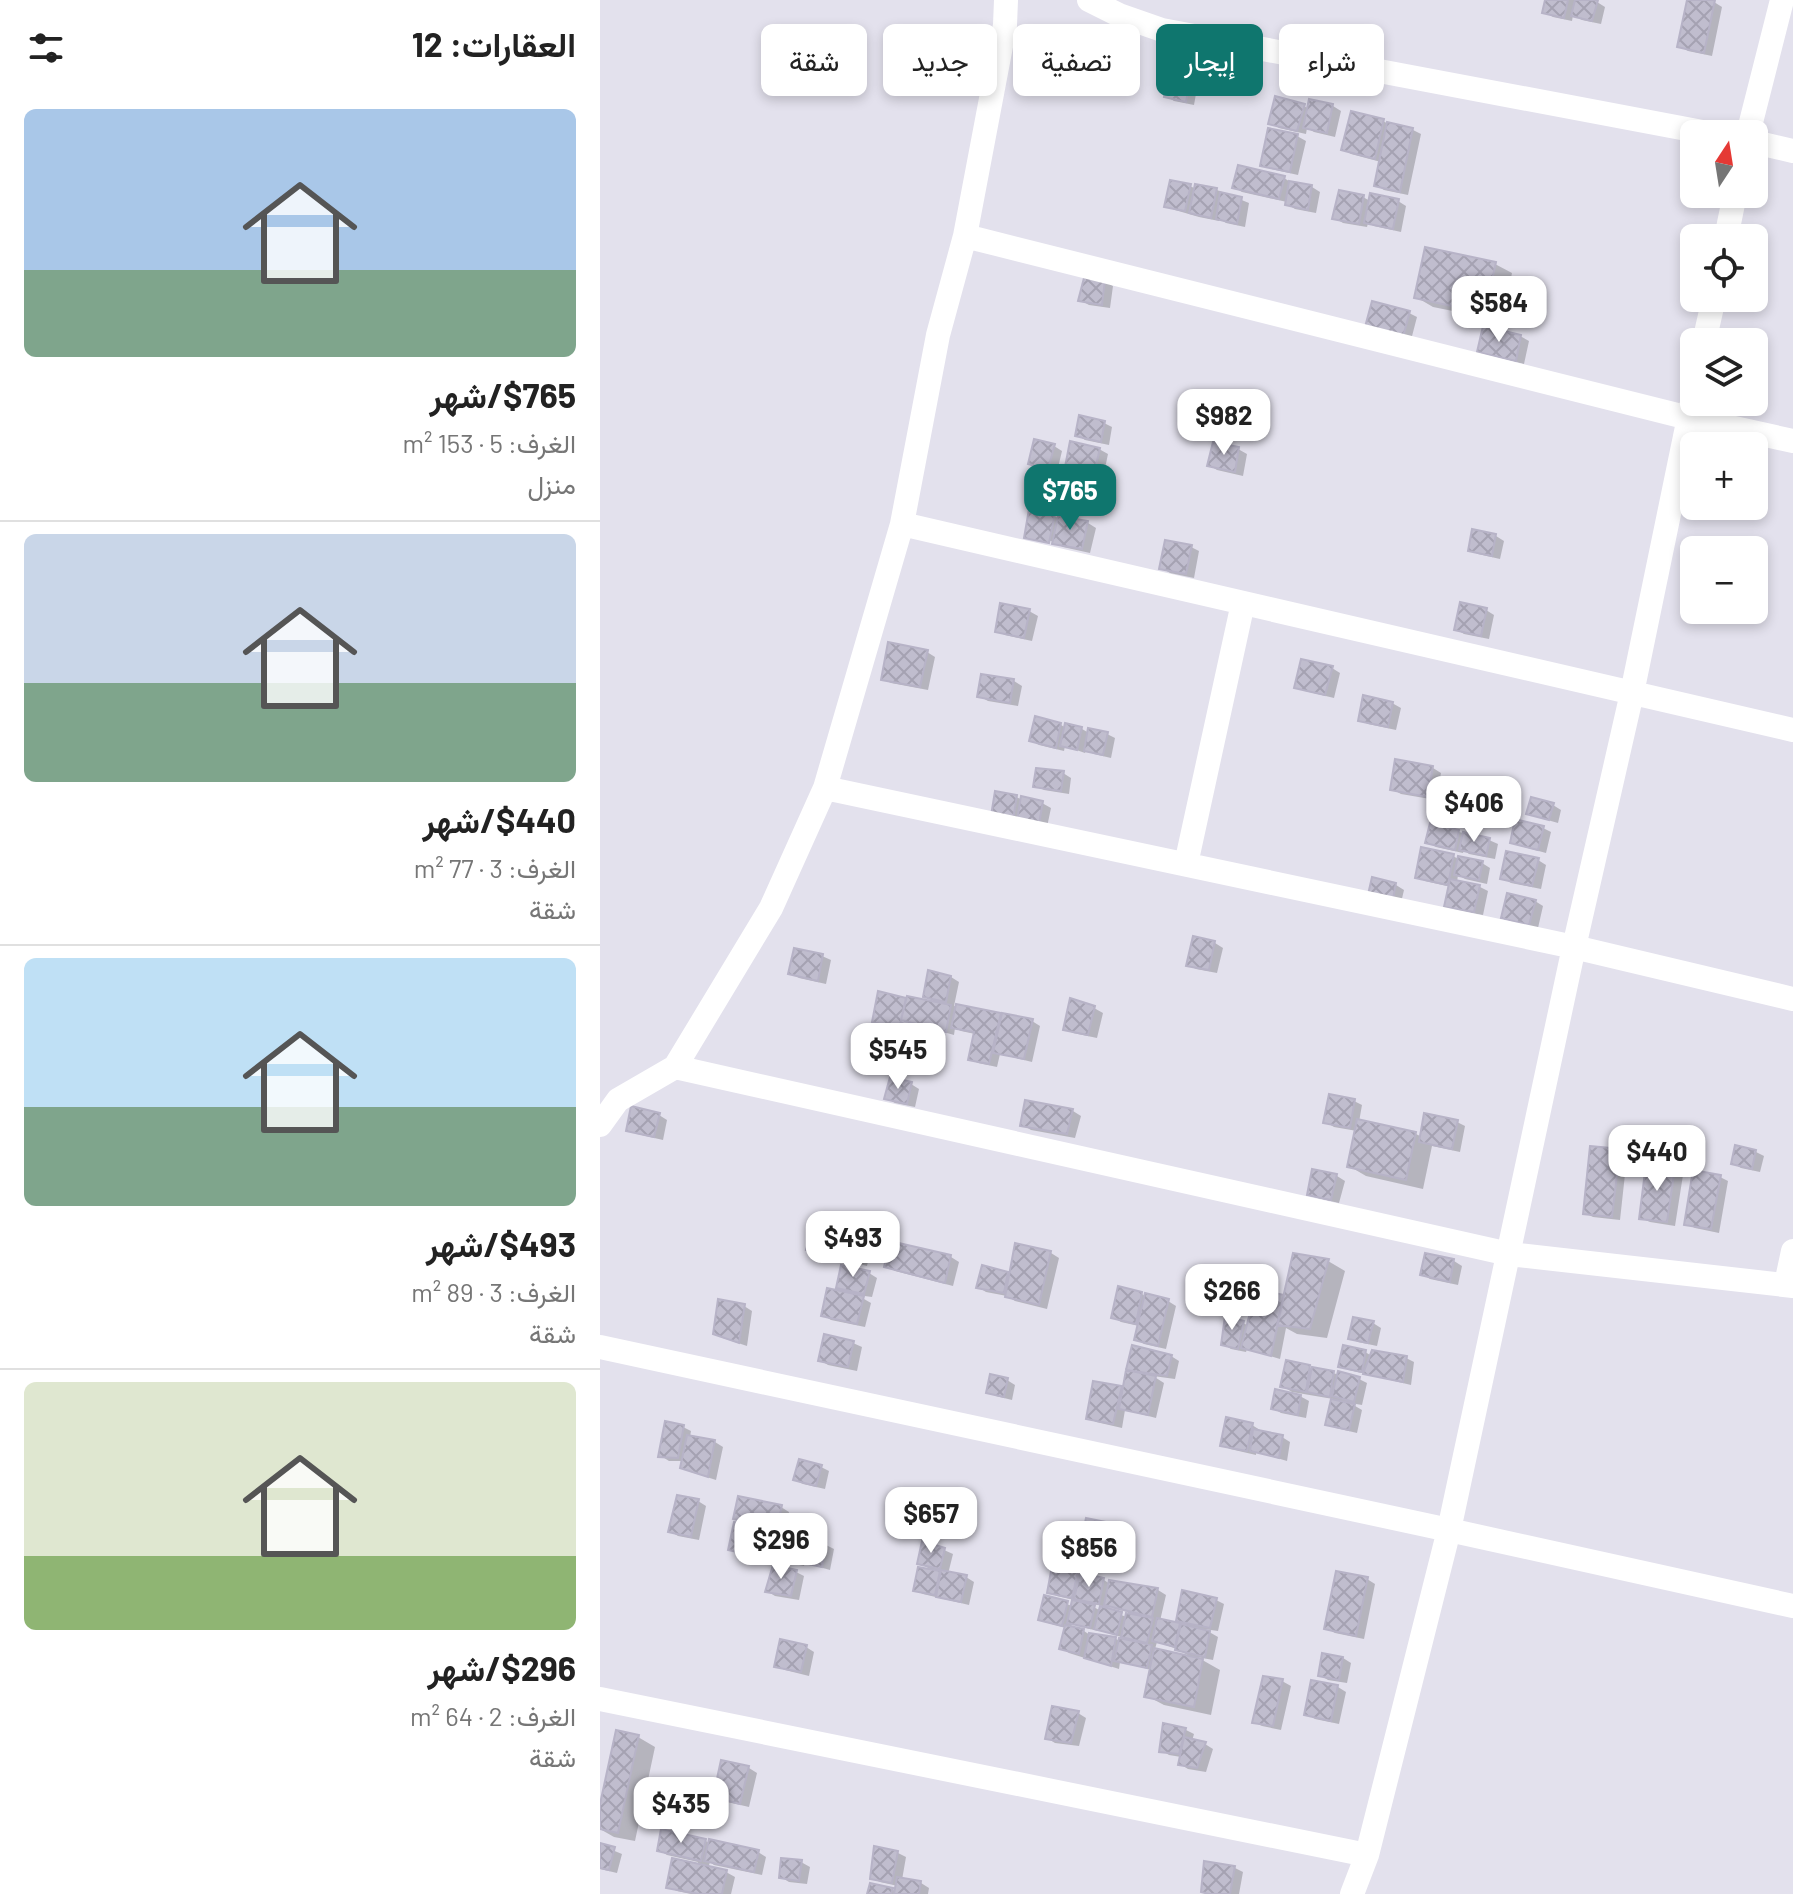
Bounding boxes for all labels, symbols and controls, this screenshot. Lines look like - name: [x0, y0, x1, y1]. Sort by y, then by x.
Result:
- text: العقارات: 12: [412, 23, 576, 64]
- chip: شقة: [761, 24, 867, 96]
- chip: جديد: [883, 24, 997, 96]
- chip: تصفية: [1013, 24, 1140, 96]
- chip: إيجار: [1156, 24, 1263, 96]
- chip: شراء: [1279, 24, 1384, 96]
- icon: filters: [24, 26, 68, 70]
- north arrow: [1680, 120, 1768, 208]
- map controls: [1680, 120, 1768, 624]
- icon: home: [228, 161, 372, 305]
- button: locate: [1680, 224, 1768, 312]
- pin: $584: [1452, 276, 1546, 344]
- text: $584: [1470, 286, 1528, 317]
- button: layers: [1680, 328, 1768, 416]
- text: $765/شهر: [429, 374, 576, 415]
- pin: $982: [1177, 389, 1271, 457]
- text: $982: [1195, 399, 1253, 430]
- text: الغرف: 5 · 153 m²: [402, 427, 576, 458]
- button: +: [1680, 432, 1768, 520]
- pin: $765: [1023, 464, 1117, 532]
- text: منزل: [527, 468, 576, 499]
- text: $765: [1042, 474, 1098, 505]
- button: −: [1680, 536, 1768, 624]
- icon: home: [228, 586, 372, 730]
- pin: $406: [1427, 776, 1521, 844]
- text: $406: [1444, 786, 1504, 817]
- text: $440/شهر: [422, 799, 576, 840]
- text: الغرف: 3 · 77 m²: [414, 852, 576, 883]
- text: شقة: [529, 893, 576, 924]
- icon: home: [228, 1010, 372, 1154]
- pin: $545: [851, 1023, 945, 1091]
- text: $545: [869, 1033, 927, 1064]
- pin: $440: [1610, 1125, 1704, 1193]
- text: $440: [1626, 1135, 1688, 1166]
- pin: $493: [806, 1211, 900, 1279]
- text: $493: [824, 1221, 882, 1252]
- text: $493/شهر: [426, 1223, 576, 1264]
- pin: $266: [1185, 1264, 1279, 1332]
- text: $266: [1203, 1274, 1261, 1305]
- text: الغرف: 3 · 89 m²: [411, 1276, 576, 1307]
- text: شقة: [529, 1317, 576, 1348]
- icon: home: [228, 1434, 372, 1578]
- pin: $657: [884, 1487, 978, 1555]
- text: $657: [903, 1497, 959, 1528]
- pin: $296: [734, 1513, 828, 1581]
- pin: $856: [1042, 1521, 1136, 1589]
- text: $296: [752, 1523, 810, 1554]
- text: $856: [1061, 1531, 1117, 1562]
- text: $296/شهر: [428, 1647, 576, 1688]
- text: الغرف: 2 · 64 m²: [410, 1700, 576, 1731]
- text: شقة: [529, 1741, 576, 1772]
- pin: $435: [634, 1777, 728, 1845]
- text: $435: [652, 1787, 710, 1818]

